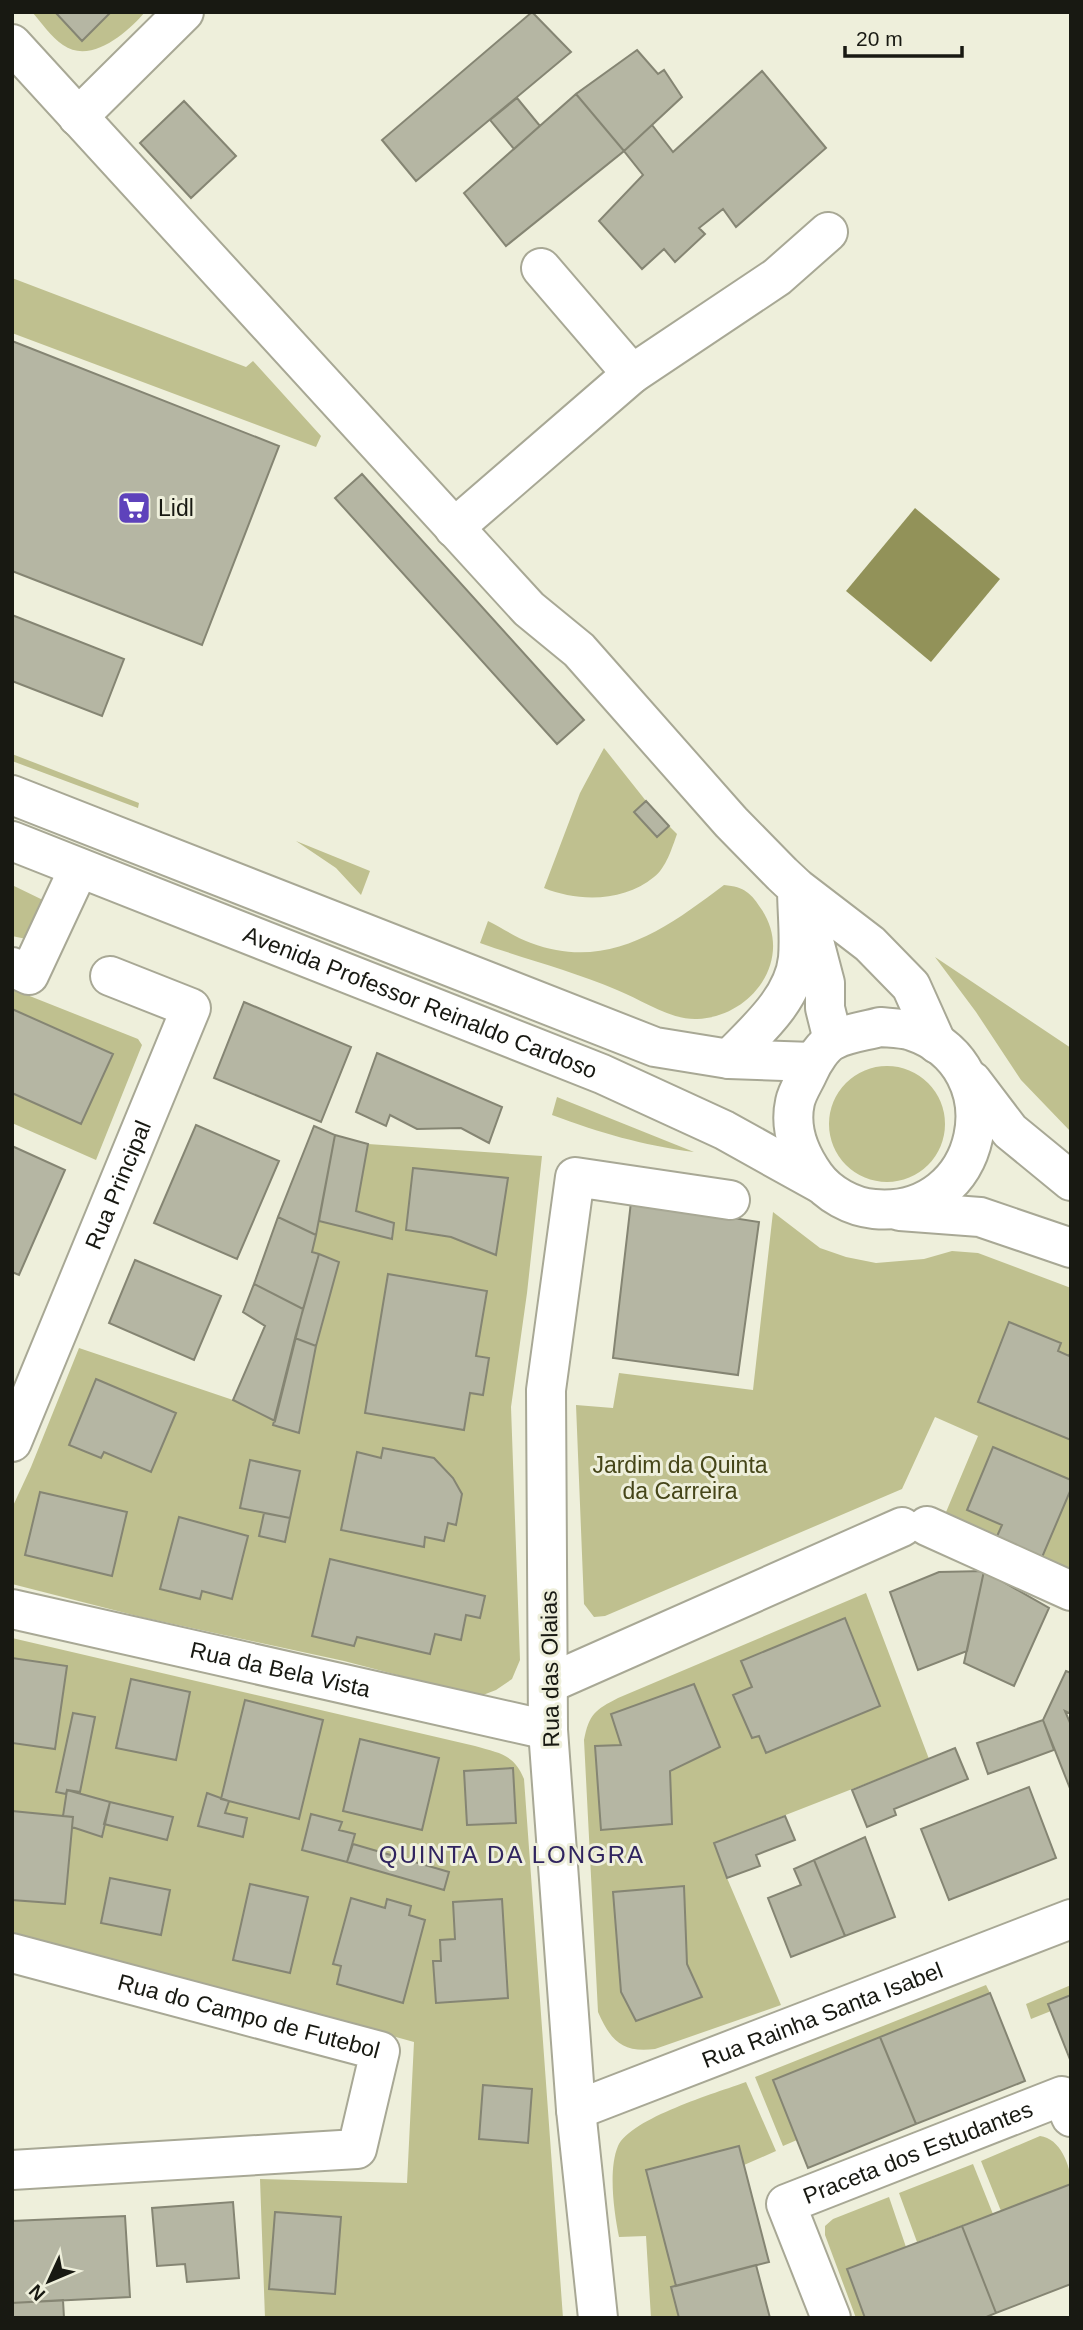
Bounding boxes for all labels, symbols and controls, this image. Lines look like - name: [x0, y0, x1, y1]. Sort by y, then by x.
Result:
- scale bar: [845, 14, 962, 58]
- text: 20 m: [856, 27, 903, 50]
- supermarket icon: Lidl: [115, 489, 153, 527]
- place label: Lidl: [158, 495, 194, 521]
- street label: Avenida Professor Reinaldo Cardoso: [240, 921, 601, 1084]
- street label: Rua Principal: [80, 1117, 156, 1253]
- park label: Jardim da Quinta da Carreira: [592, 1452, 768, 1504]
- street label: Rua das Olaias: [536, 1590, 564, 1748]
- street label: Rua da Bela Vista: [188, 1637, 373, 1703]
- district label: QUINTA DA LONGRA: [379, 1841, 645, 1868]
- street label: Rua Rainha Santa Isabel: [698, 1957, 946, 2073]
- street label: Rua do Campo de Futebol: [115, 1969, 383, 2063]
- street label: Praceta dos Estudantes: [799, 2096, 1036, 2209]
- north arrow: [14, 2246, 84, 2316]
- text: N: [25, 2280, 49, 2305]

